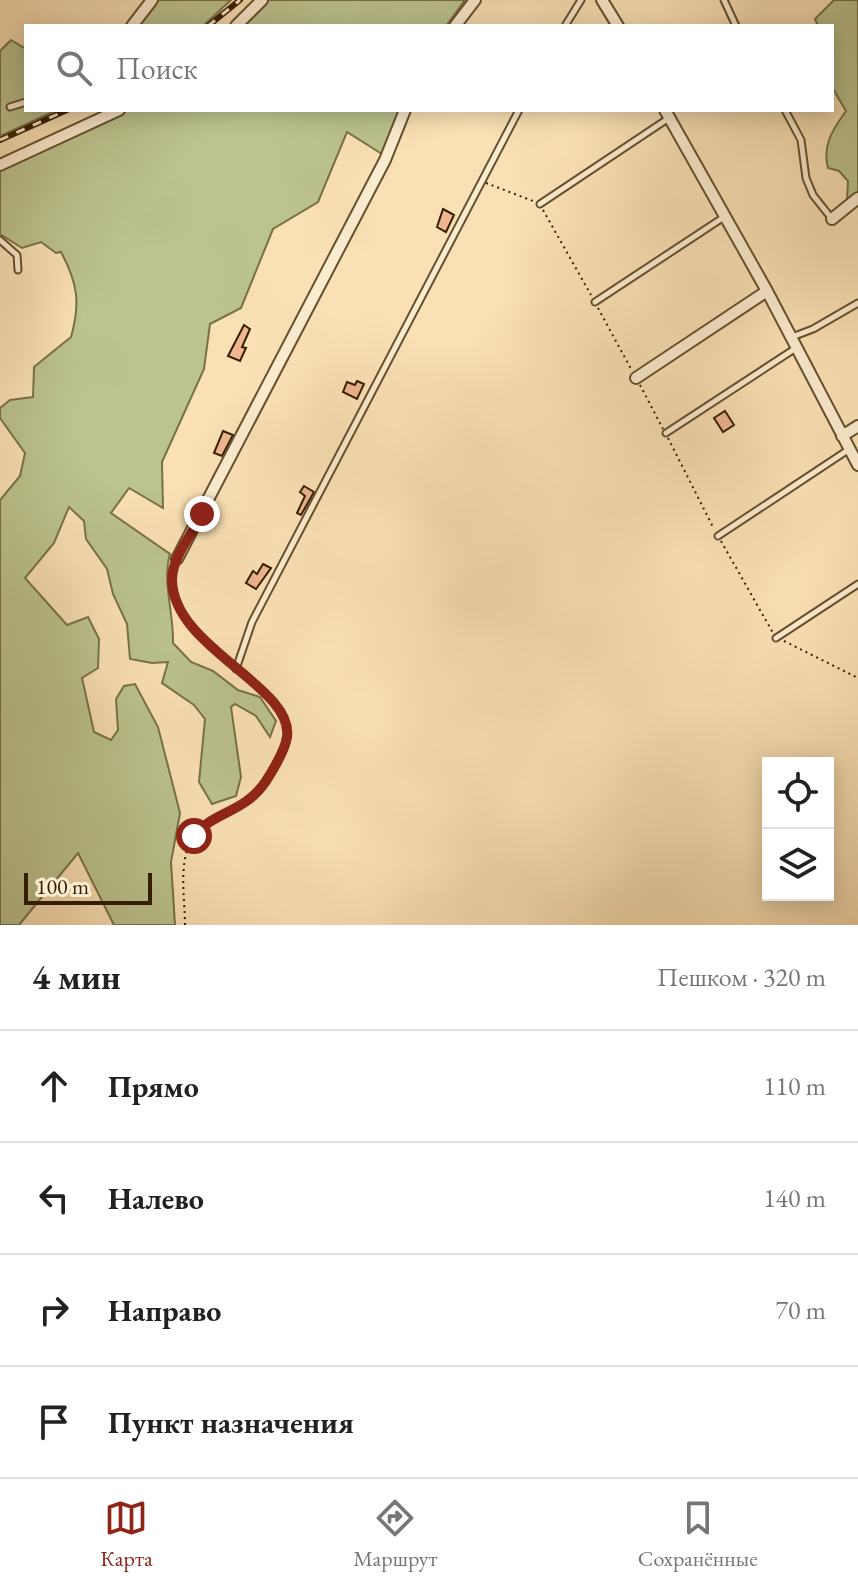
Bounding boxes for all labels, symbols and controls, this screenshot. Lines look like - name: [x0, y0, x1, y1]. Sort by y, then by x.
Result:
- search box: [24, 24, 834, 112]
- icon: search: [52, 46, 96, 90]
- text: Поиск: [116, 49, 198, 88]
- route end: [184, 496, 220, 532]
- map controls: [762, 757, 834, 901]
- button: locate: [762, 757, 834, 829]
- route start: [176, 818, 212, 854]
- button: layers: [762, 829, 834, 901]
- scale bar: [24, 869, 152, 905]
- text: 100 m: [36, 872, 89, 901]
- text: 4 мин: [32, 955, 121, 999]
- text: Пешком · 320 m: [657, 960, 826, 994]
- icon: ahead: [32, 1064, 76, 1108]
- text: Прямо: [108, 1067, 199, 1106]
- text: 110 m: [763, 1069, 826, 1103]
- icon: left: [32, 1176, 76, 1220]
- text: Налево: [108, 1179, 204, 1218]
- text: 140 m: [763, 1181, 826, 1215]
- icon: right: [32, 1288, 76, 1332]
- text: Направо: [108, 1291, 221, 1330]
- text: 70 m: [776, 1293, 826, 1327]
- icon: arrive: [32, 1400, 76, 1444]
- text: Пункт назначения: [108, 1403, 354, 1442]
- tab: Карта: [100, 1496, 153, 1573]
- tab: Маршрут: [353, 1496, 437, 1573]
- tab: Сохранённые: [638, 1496, 758, 1573]

